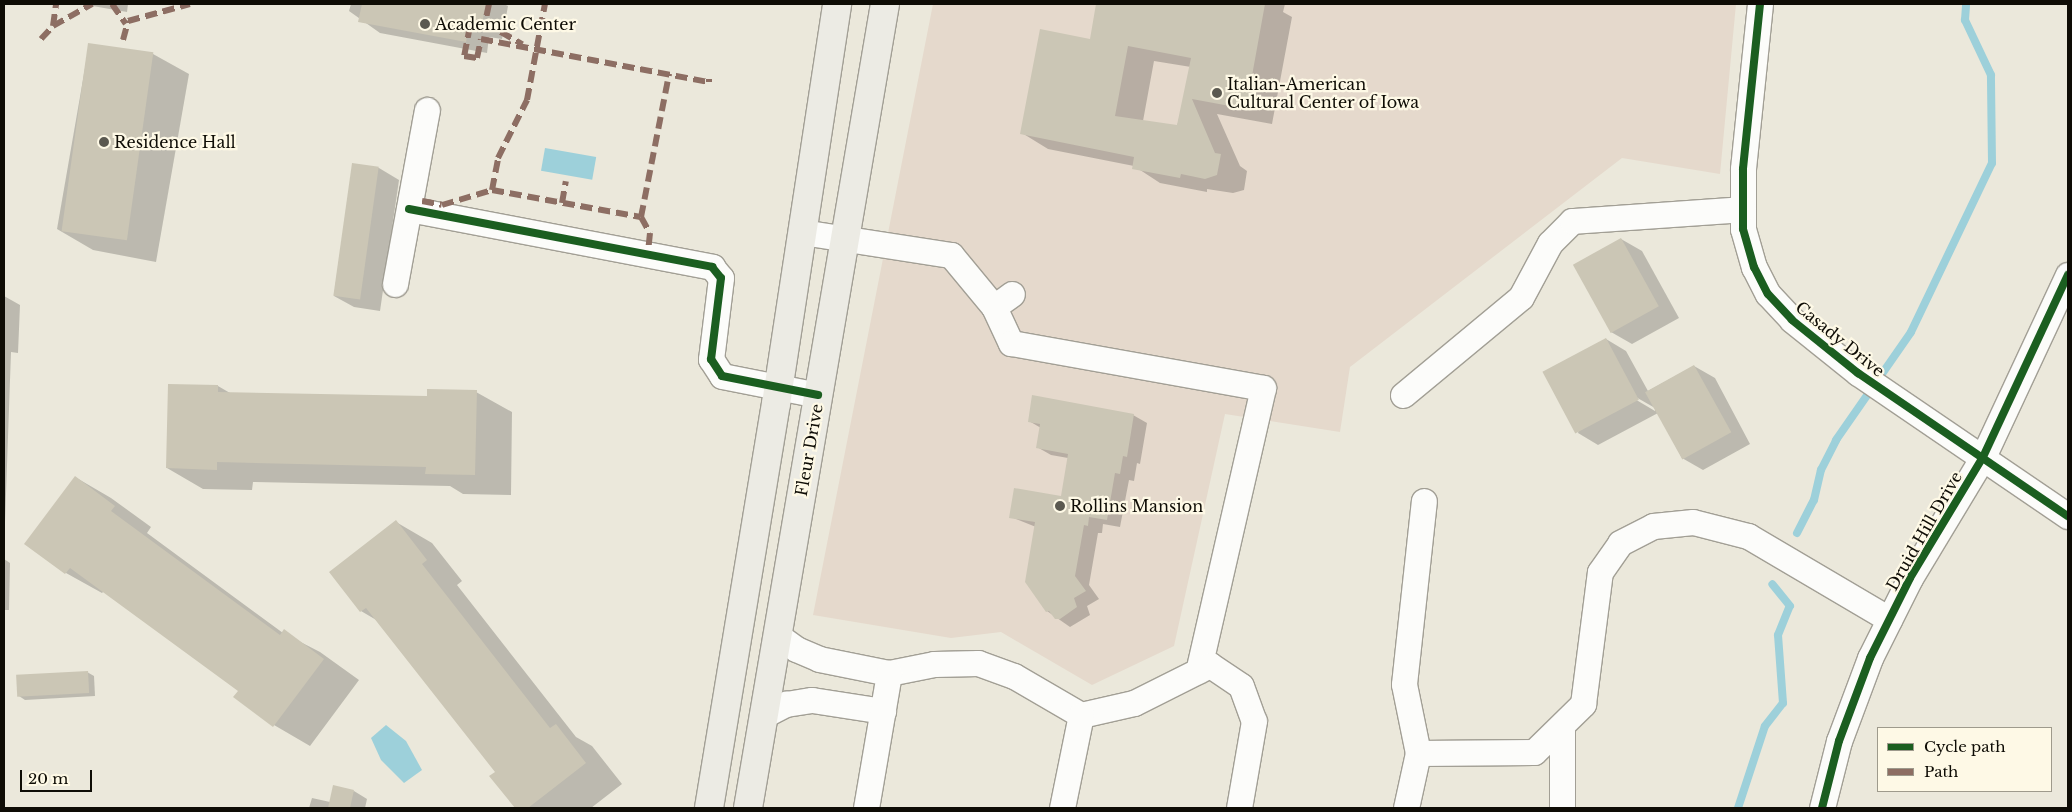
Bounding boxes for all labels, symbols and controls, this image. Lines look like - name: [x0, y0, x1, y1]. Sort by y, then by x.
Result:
- place label: Academic Center: [435, 14, 576, 34]
- marker: Academic Center: [419, 18, 431, 30]
- place label: Italian-American Cultural Center of Iowa: [1227, 74, 1420, 112]
- marker: Italian-American Cultural Center of Iowa: [1211, 87, 1223, 99]
- place label: Residence Hall: [114, 132, 236, 152]
- marker: Residence Hall: [98, 136, 110, 148]
- street label: Casady Drive: [1792, 297, 1888, 381]
- street label: Fleur Drive: [791, 402, 827, 498]
- street label: Druid Hill Drive: [1882, 468, 1966, 594]
- place label: Rollins Mansion: [1070, 496, 1203, 516]
- marker: Rollins Mansion: [1054, 500, 1066, 512]
- legend: [1877, 727, 2052, 792]
- text: Cycle path: [1924, 737, 2006, 756]
- scale bar: [22, 760, 95, 792]
- text: Path: [1924, 762, 1958, 781]
- text: 20 m: [28, 769, 68, 788]

